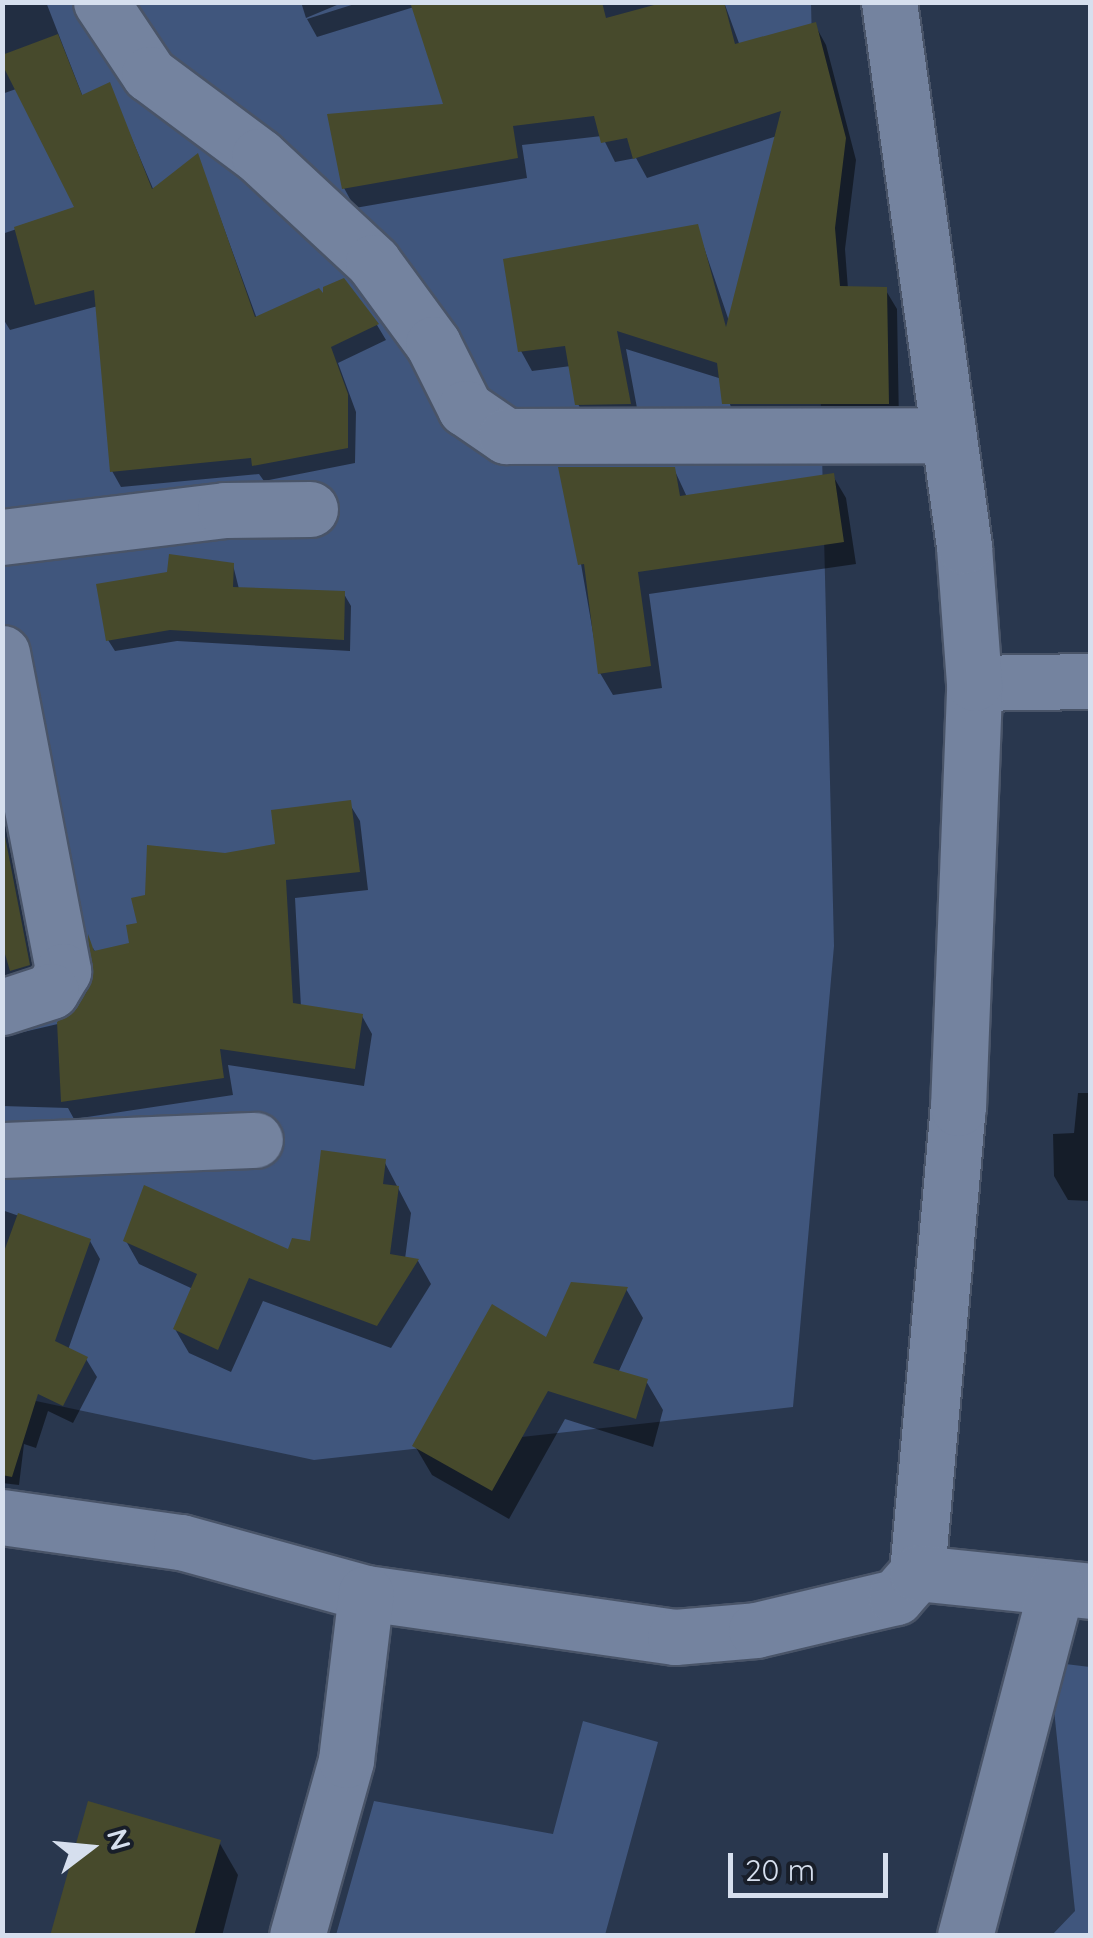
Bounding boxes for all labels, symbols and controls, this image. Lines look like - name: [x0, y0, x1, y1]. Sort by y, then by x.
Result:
- north arrow: [40, 1798, 140, 1898]
- text: N: [100, 1825, 139, 1854]
- scale bar: [733, 1833, 893, 1895]
- text: 20 m: [745, 1851, 815, 1889]

